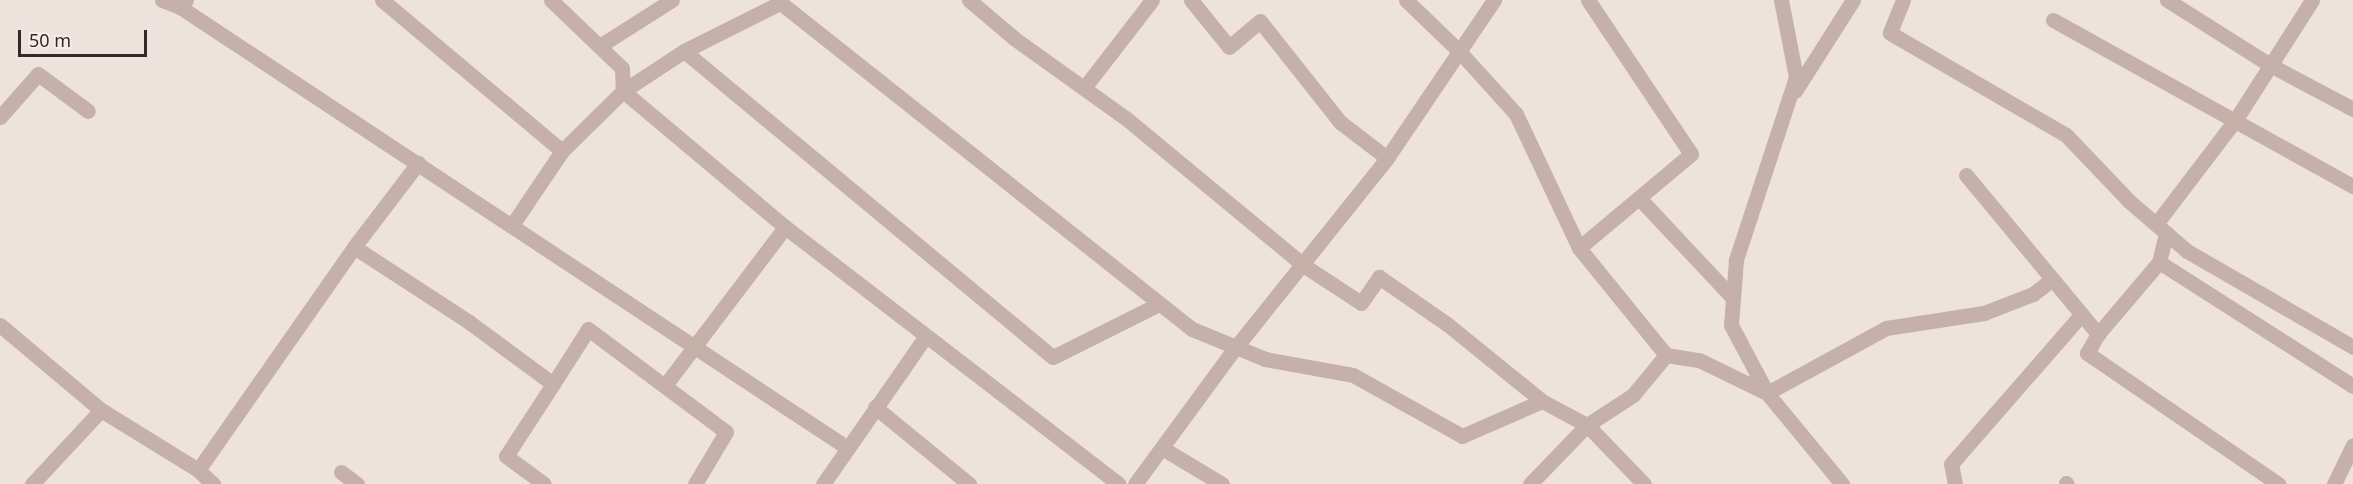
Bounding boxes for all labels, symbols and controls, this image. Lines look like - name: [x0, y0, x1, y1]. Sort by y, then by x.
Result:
- scale bar: [21, 18, 150, 56]
- text: 50 m: [29, 28, 71, 52]

